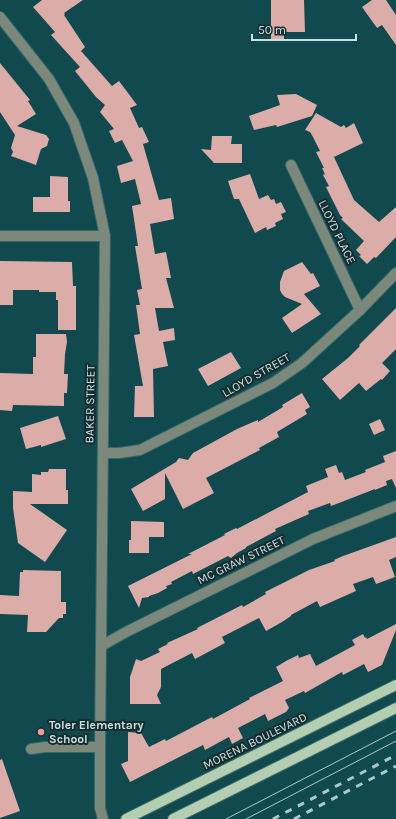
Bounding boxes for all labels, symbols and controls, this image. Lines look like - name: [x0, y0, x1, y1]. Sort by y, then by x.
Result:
- scale bar: [252, 16, 356, 42]
- text: 50 m: [258, 23, 286, 37]
- street label: LLOYD PLACE: [316, 198, 358, 266]
- street label: LLOYD STREET: [219, 350, 293, 400]
- street label: BAKER STREET: [82, 365, 98, 443]
- street label: MC GRAW STREET: [195, 533, 287, 587]
- street label: MORENA BOULEVARD: [201, 710, 309, 772]
- place label: Toler Elementary School: [49, 718, 144, 746]
- marker: Toler Elementary School: [36, 727, 46, 737]

